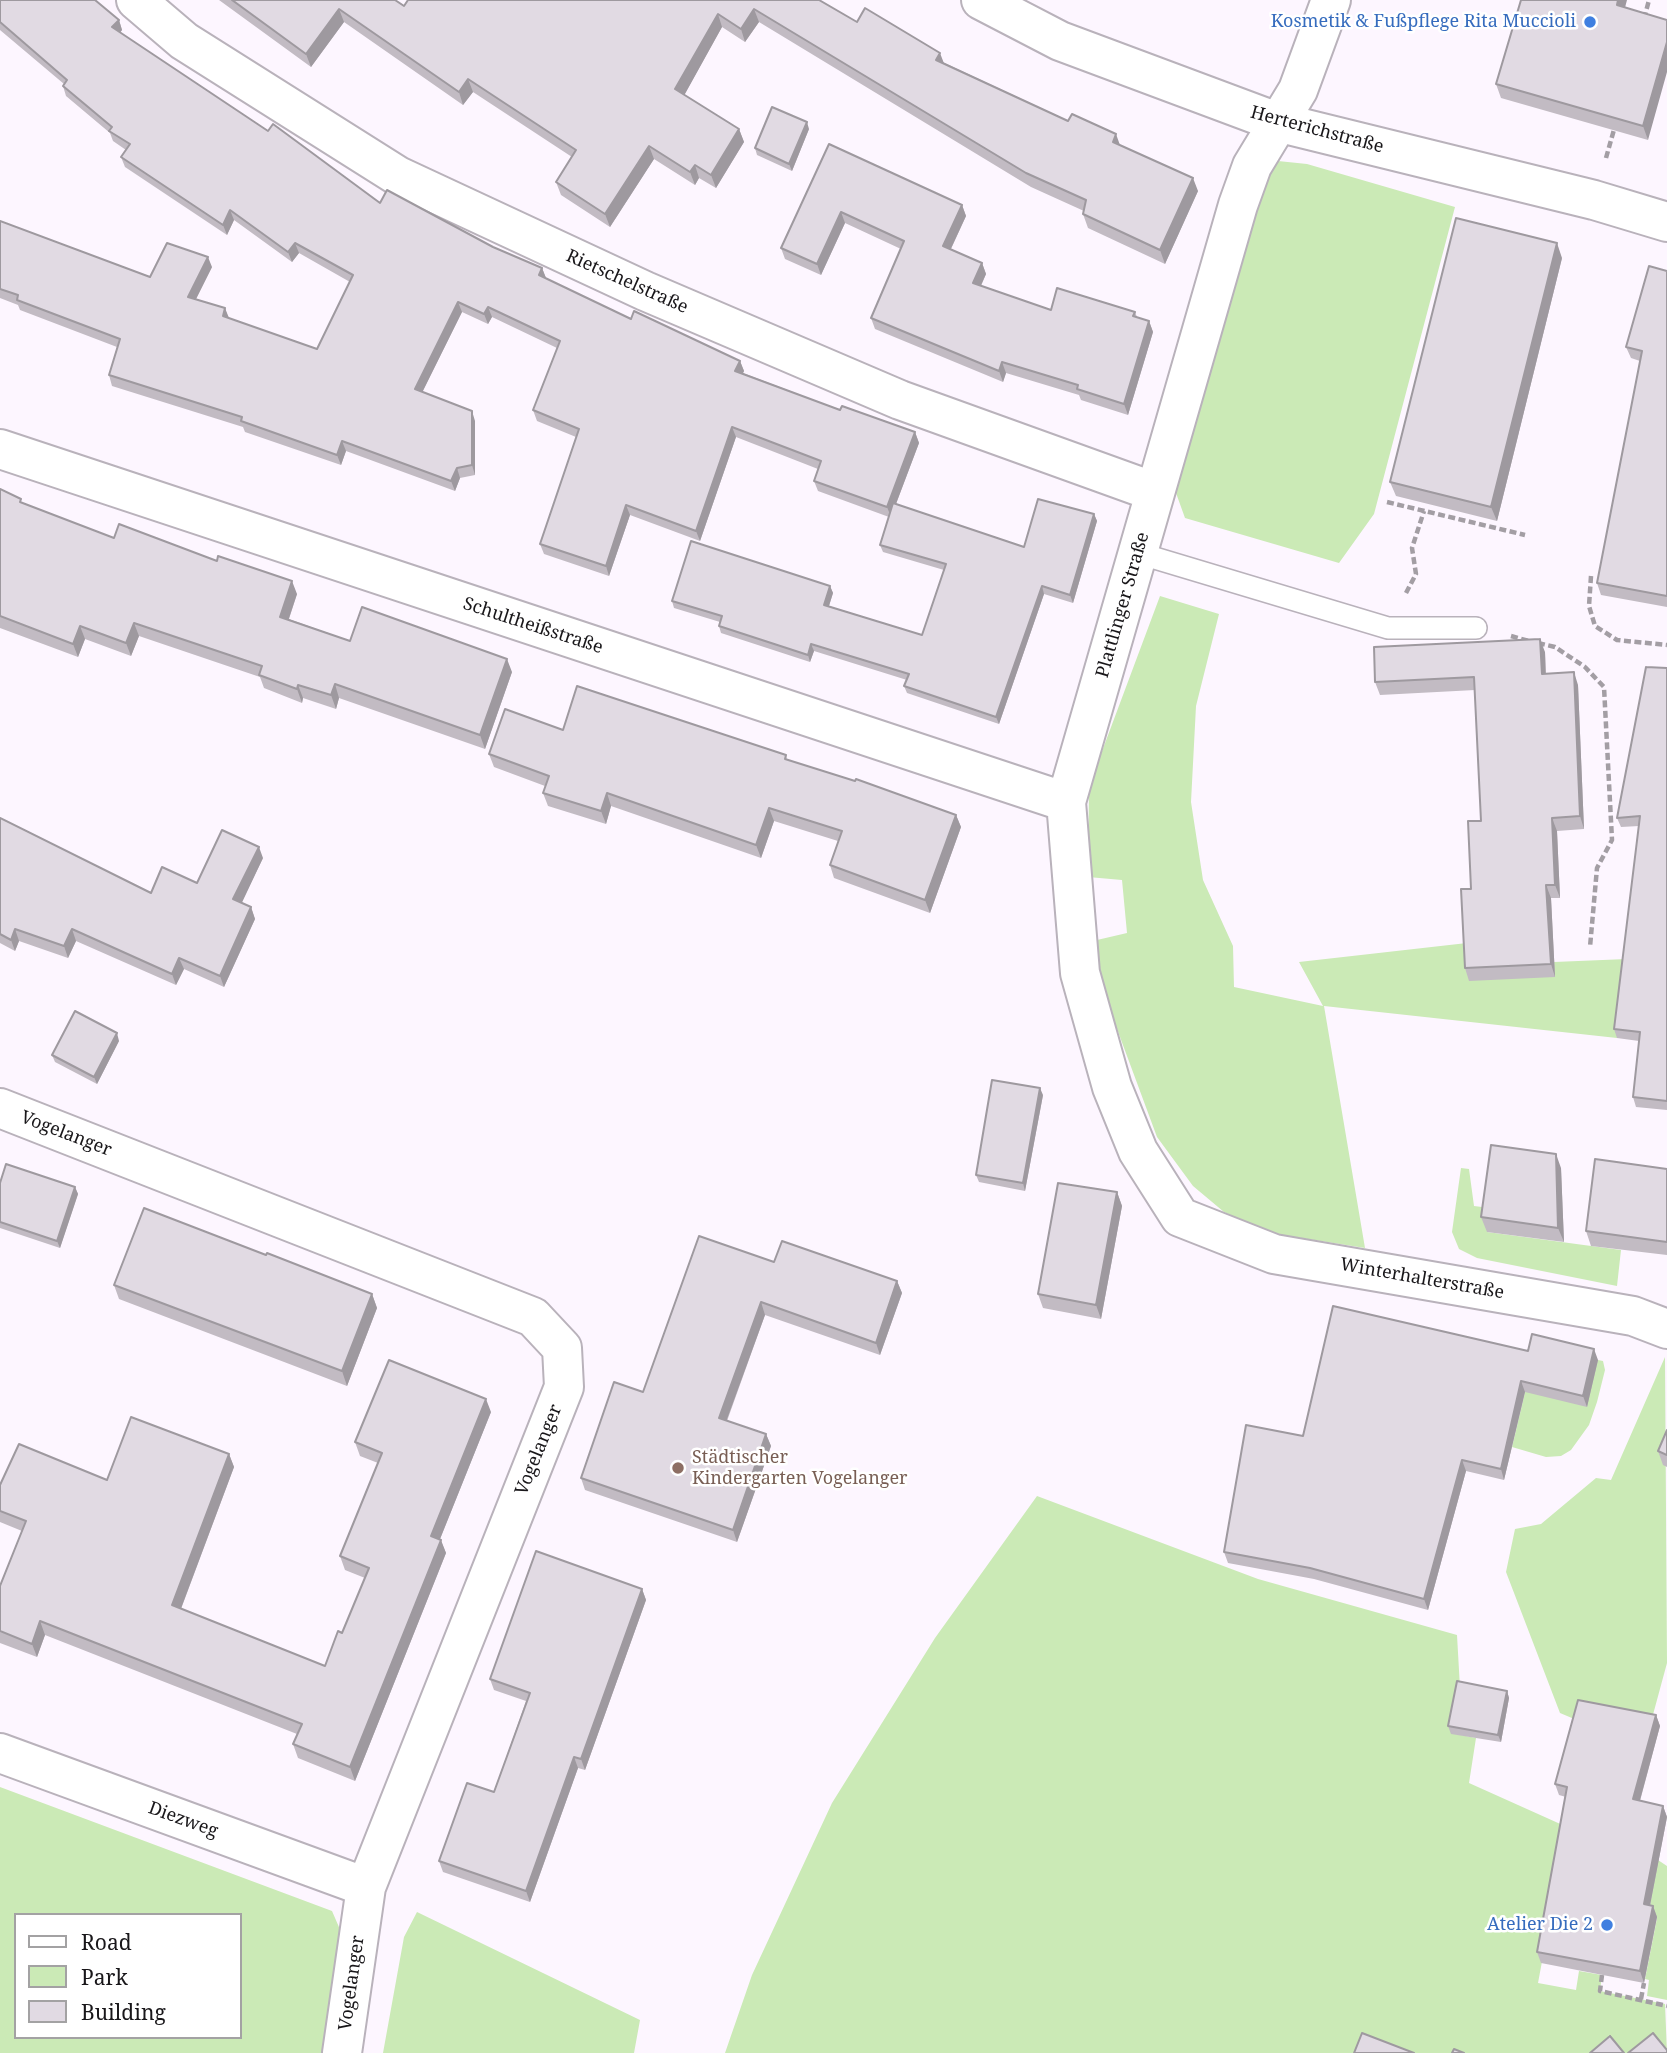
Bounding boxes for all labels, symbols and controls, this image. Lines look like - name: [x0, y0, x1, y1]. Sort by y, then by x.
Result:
- place label: Kosmetik & Fußpflege Rita Muccioli: [1271, 11, 1576, 33]
- marker: Kosmetik & Fußpflege Rita Muccioli: [1582, 14, 1598, 30]
- street label: Herterichstraße: [1248, 102, 1386, 158]
- street label: Rietschelstraße: [563, 245, 691, 319]
- street label: Plattlinger Straße: [1092, 530, 1154, 680]
- street label: Schultheißstraße: [460, 593, 606, 659]
- street label: Vogelanger: [17, 1107, 115, 1161]
- street label: Winterhalterstraße: [1338, 1254, 1506, 1304]
- street label: Vogelanger: [511, 1402, 567, 1498]
- place label: Städtischer Kindergarten Vogelanger: [692, 1447, 908, 1490]
- marker: Städtischer Kindergarten Vogelanger: [670, 1460, 686, 1476]
- street label: Diezweg: [145, 1797, 221, 1843]
- legend: [14, 1913, 242, 2039]
- place label: Atelier Die 2: [1487, 1914, 1593, 1936]
- marker: Atelier Die 2: [1599, 1917, 1615, 1933]
- text: Road: [81, 1928, 132, 1956]
- street label: Vogelanger: [335, 1934, 369, 2032]
- text: Park: [81, 1963, 128, 1991]
- text: Building: [81, 1998, 166, 2026]

